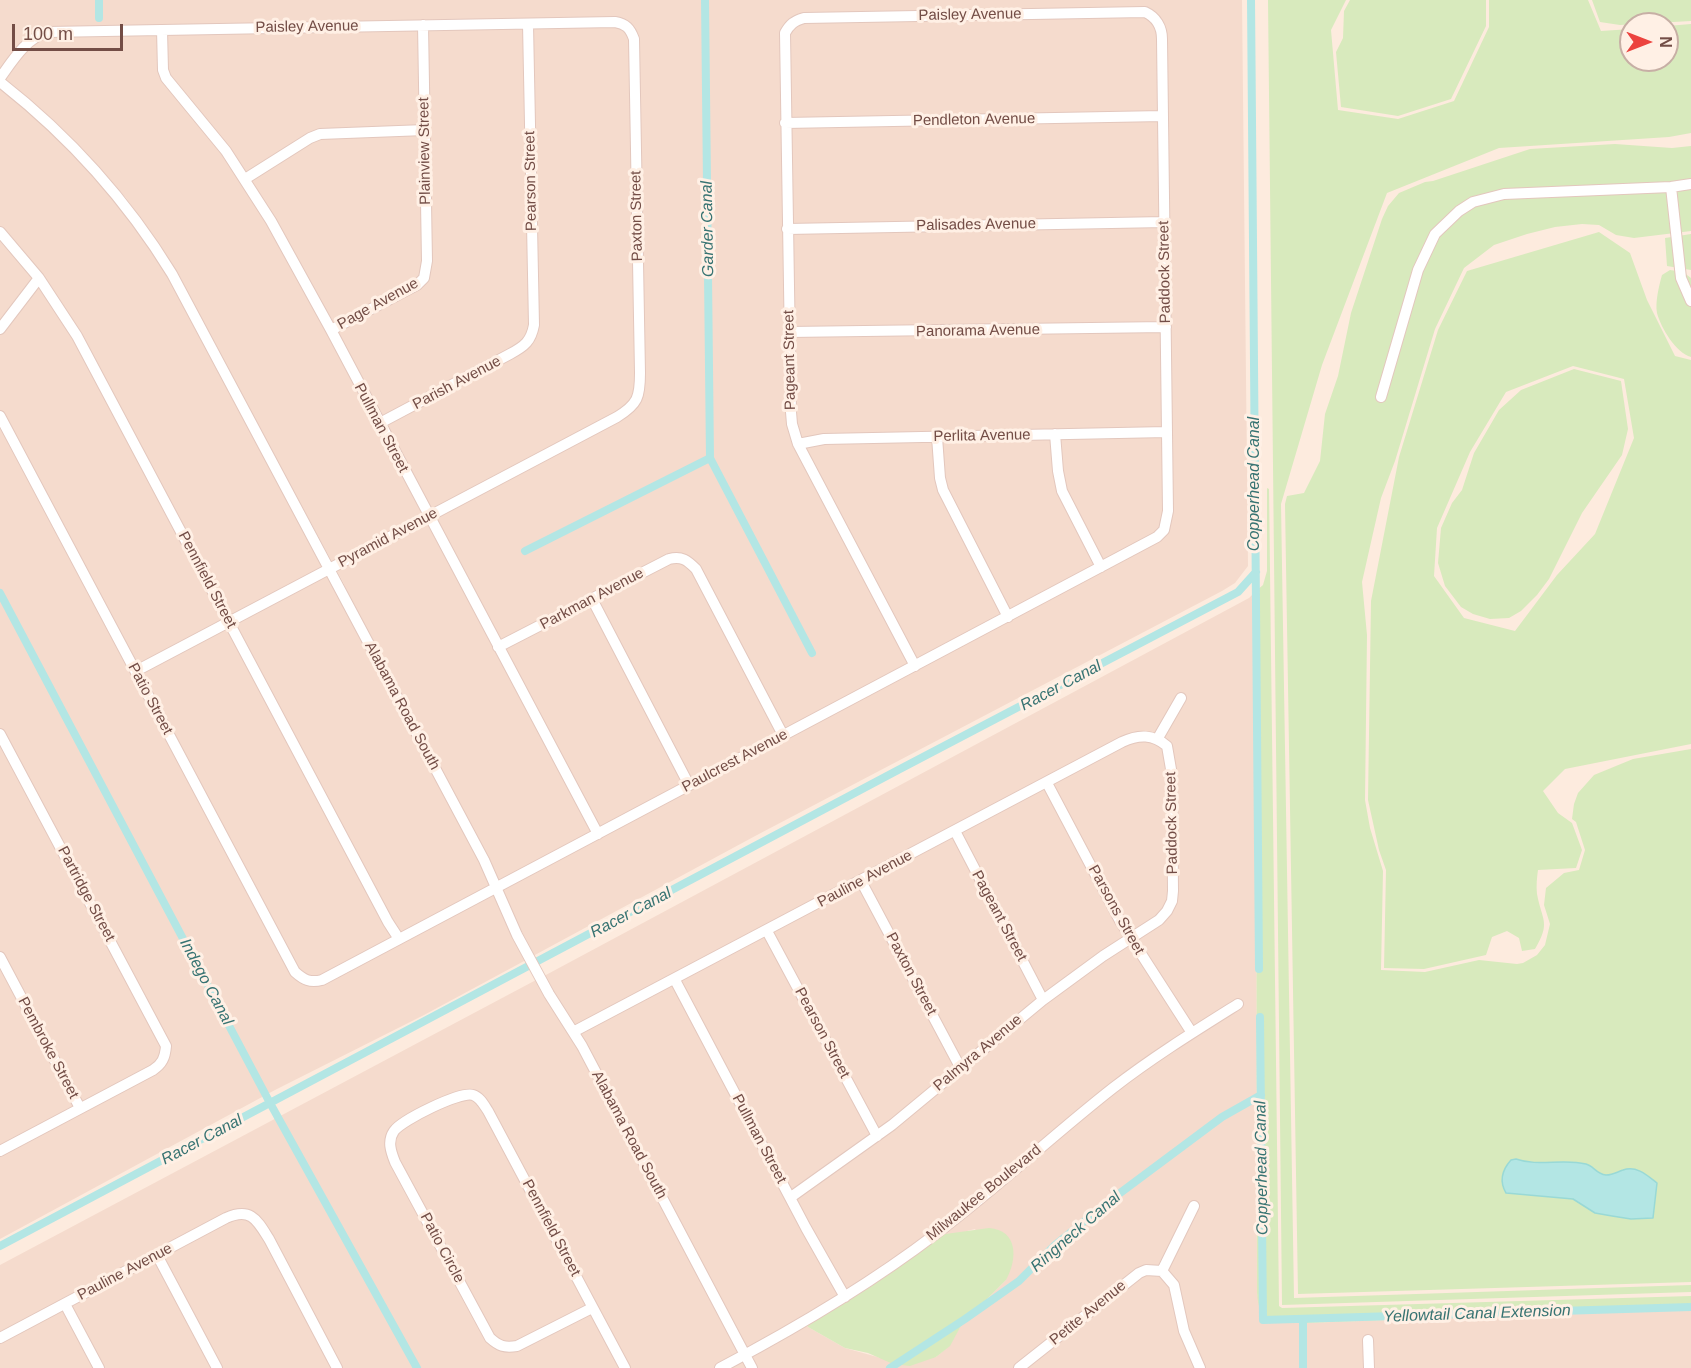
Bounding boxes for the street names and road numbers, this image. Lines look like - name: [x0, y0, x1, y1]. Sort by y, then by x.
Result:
- street label: Paisley Avenue: [918, 5, 1022, 25]
- street label: Paisley Avenue: [255, 17, 359, 37]
- street label: Plainview Street: [415, 97, 435, 205]
- street label: Pendleton Avenue: [913, 110, 1035, 130]
- street label: Pearson Street: [521, 131, 541, 231]
- street label: Paxton Street: [627, 170, 647, 262]
- street label: Palisades Avenue: [916, 215, 1036, 235]
- street label: Paddock Street: [1155, 221, 1175, 323]
- street label: Page Avenue: [334, 274, 422, 334]
- street label: Pageant Street: [780, 310, 800, 410]
- street label: Panorama Avenue: [916, 321, 1040, 341]
- street label: Parish Avenue: [410, 352, 504, 414]
- street label: Pullman Street: [350, 380, 412, 476]
- street label: Perlita Avenue: [933, 426, 1031, 446]
- street label: Pyramid Avenue: [335, 504, 441, 572]
- street label: Pennfield Street: [174, 529, 240, 631]
- street label: Parkman Avenue: [537, 564, 647, 634]
- street label: Alabama Road South: [361, 639, 443, 773]
- street label: Patio Street: [124, 660, 176, 738]
- street label: Paulcrest Avenue: [679, 726, 791, 796]
- street label: Paddock Street: [1162, 772, 1182, 874]
- street label: Partridge Street: [53, 843, 119, 945]
- street label: Pauline Avenue: [815, 846, 915, 912]
- street label: Parsons Street: [1084, 862, 1148, 958]
- street label: Pageant Street: [968, 868, 1030, 964]
- street label: Paxton Street: [882, 930, 940, 1018]
- street label: Pearson Street: [791, 985, 853, 1081]
- street label: Pembroke Street: [14, 994, 82, 1102]
- street label: Palmyra Avenue: [930, 1011, 1026, 1095]
- street label: Alabama Road South: [588, 1068, 670, 1202]
- street label: Pullman Street: [728, 1091, 790, 1187]
- street label: Milwaukee Boulevard: [923, 1141, 1045, 1245]
- street label: Pennfield Street: [518, 1177, 584, 1279]
- street label: Patio Circle: [416, 1210, 468, 1286]
- street label: Pauline Avenue: [75, 1239, 175, 1305]
- street label: Petite Avenue: [1046, 1277, 1130, 1349]

